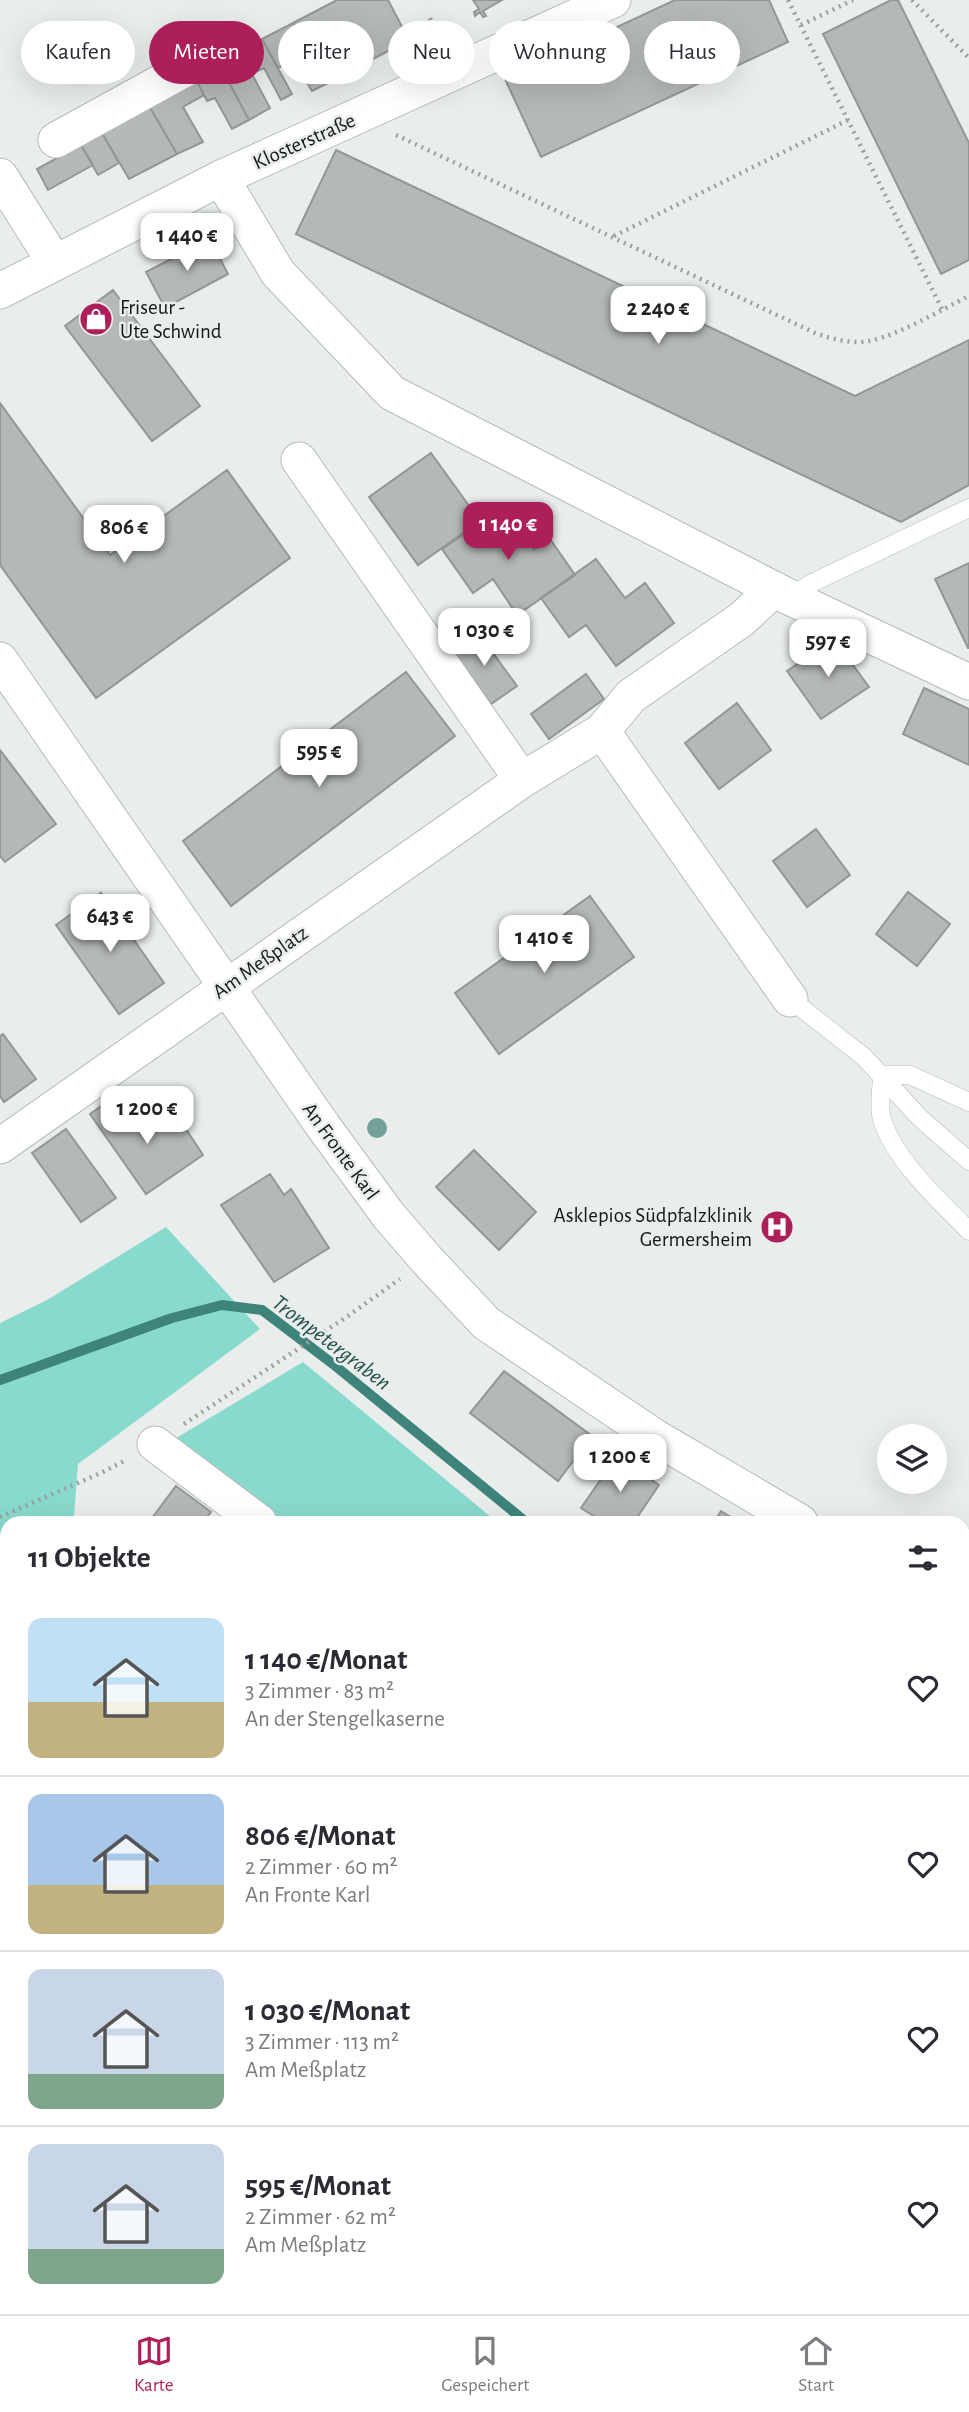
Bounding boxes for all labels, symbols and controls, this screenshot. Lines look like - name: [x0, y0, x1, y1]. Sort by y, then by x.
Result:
- chip: Kaufen: [21, 21, 135, 84]
- chip: Mieten: [149, 21, 264, 84]
- chip: Filter: [278, 21, 374, 84]
- chip: Neu: [388, 21, 475, 84]
- chip: Wohnung: [489, 21, 630, 84]
- chip: Haus: [644, 21, 740, 84]
- street label: Klosterstraße: [250, 110, 359, 173]
- pin: 1 440 €: [122, 214, 252, 273]
- text: 1 440 €: [156, 224, 218, 247]
- pin: 2 240 €: [593, 286, 723, 346]
- place label: Friseur - Ute Schwind: [120, 297, 222, 342]
- text: 2 240 €: [627, 297, 689, 320]
- shop icon: Friseur - Ute Schwind: [77, 300, 115, 338]
- pin: 1 140 €: [443, 503, 573, 562]
- pin: 806 €: [75, 505, 173, 565]
- text: 1 140 €: [479, 513, 537, 536]
- text: 806 €: [100, 516, 148, 539]
- pin: 1 030 €: [419, 608, 549, 668]
- text: 1 030 €: [454, 619, 514, 642]
- pin: 597 €: [779, 620, 877, 679]
- text: 597 €: [805, 630, 851, 653]
- pin: 595 €: [270, 730, 368, 789]
- text: 595 €: [296, 740, 342, 763]
- pin: 643 €: [61, 894, 159, 954]
- text: 643 €: [87, 905, 133, 928]
- pin: 1 410 €: [479, 916, 609, 975]
- street label: Am Meßplatz: [209, 922, 312, 1003]
- text: 1 410 €: [515, 926, 573, 949]
- pin: 1 200 €: [82, 1086, 212, 1146]
- text: 1 200 €: [117, 1097, 177, 1120]
- street label: An Fronte Karl: [298, 1099, 383, 1204]
- place label: Asklepios Südpfalzklinik Germersheim: [554, 1205, 752, 1250]
- hospital icon: Asklepios Südpfalzklinik Germersheim: [758, 1208, 796, 1246]
- water label: Trompetergraben: [267, 1291, 395, 1395]
- map controls: [877, 1424, 947, 1494]
- button: layers: [877, 1424, 947, 1494]
- pin: 1 200 €: [555, 1434, 685, 1494]
- text: 1 200 €: [590, 1445, 650, 1468]
- icon: filters: [904, 1539, 942, 1577]
- text: 11 Objekte: [28, 1543, 151, 1573]
- text: 1 140 €/Monat: [245, 1645, 407, 1675]
- icon: home: [84, 1646, 168, 1730]
- icon: heart: [904, 1669, 942, 1707]
- text: 3 Zimmer · 83 m²: [245, 1680, 394, 1703]
- text: An der Stengelkaserne: [245, 1708, 445, 1731]
- text: 806 €/Monat: [245, 1821, 395, 1851]
- icon: home: [84, 1822, 168, 1906]
- icon: heart: [904, 1845, 942, 1883]
- text: 2 Zimmer · 60 m²: [245, 1856, 398, 1879]
- text: An Fronte Karl: [245, 1884, 371, 1907]
- text: 1 030 €/Monat: [245, 1996, 410, 2026]
- icon: home: [84, 1997, 168, 2081]
- icon: heart: [904, 2020, 942, 2058]
- text: 3 Zimmer · 113 m²: [245, 2031, 399, 2054]
- text: Am Meßplatz: [245, 2059, 366, 2082]
- text: 595 €/Monat: [245, 2171, 391, 2201]
- icon: home: [84, 2172, 168, 2256]
- icon: heart: [904, 2195, 942, 2233]
- text: 2 Zimmer · 62 m²: [245, 2206, 396, 2229]
- text: Am Meßplatz: [245, 2234, 366, 2257]
- tab: Karte: [134, 2332, 173, 2397]
- tab: Gespeichert: [441, 2332, 529, 2397]
- tab: Start: [797, 2332, 835, 2397]

